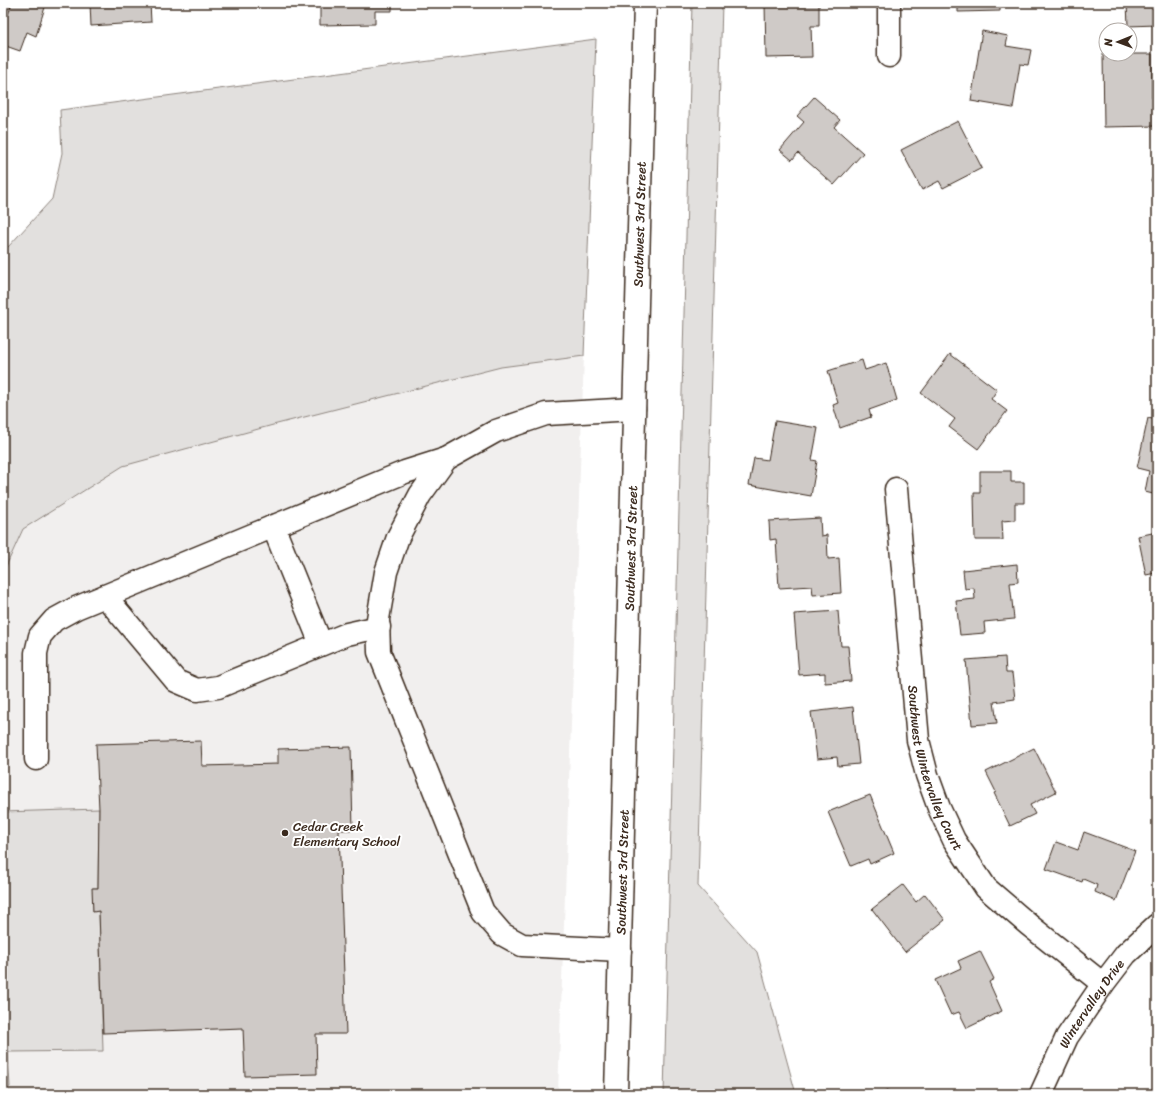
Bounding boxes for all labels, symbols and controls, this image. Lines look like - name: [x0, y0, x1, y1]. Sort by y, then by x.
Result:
- north arrow: [1098, 22, 1138, 62]
- text: N: [1099, 38, 1118, 47]
- street label: Southwest 3rd Street: [626, 161, 653, 287]
- street label: Southwest 3rd Street: [618, 485, 644, 611]
- street label: Southwest Wintervalley Court: [901, 684, 969, 856]
- street label: Southwest 3rd Street: [609, 809, 636, 935]
- place label: Cedar Creek Elementary School: [293, 815, 401, 853]
- marker: Cedar Creek Elementary School: [280, 828, 290, 838]
- street label: Wintervalley Drive: [1053, 954, 1130, 1052]

